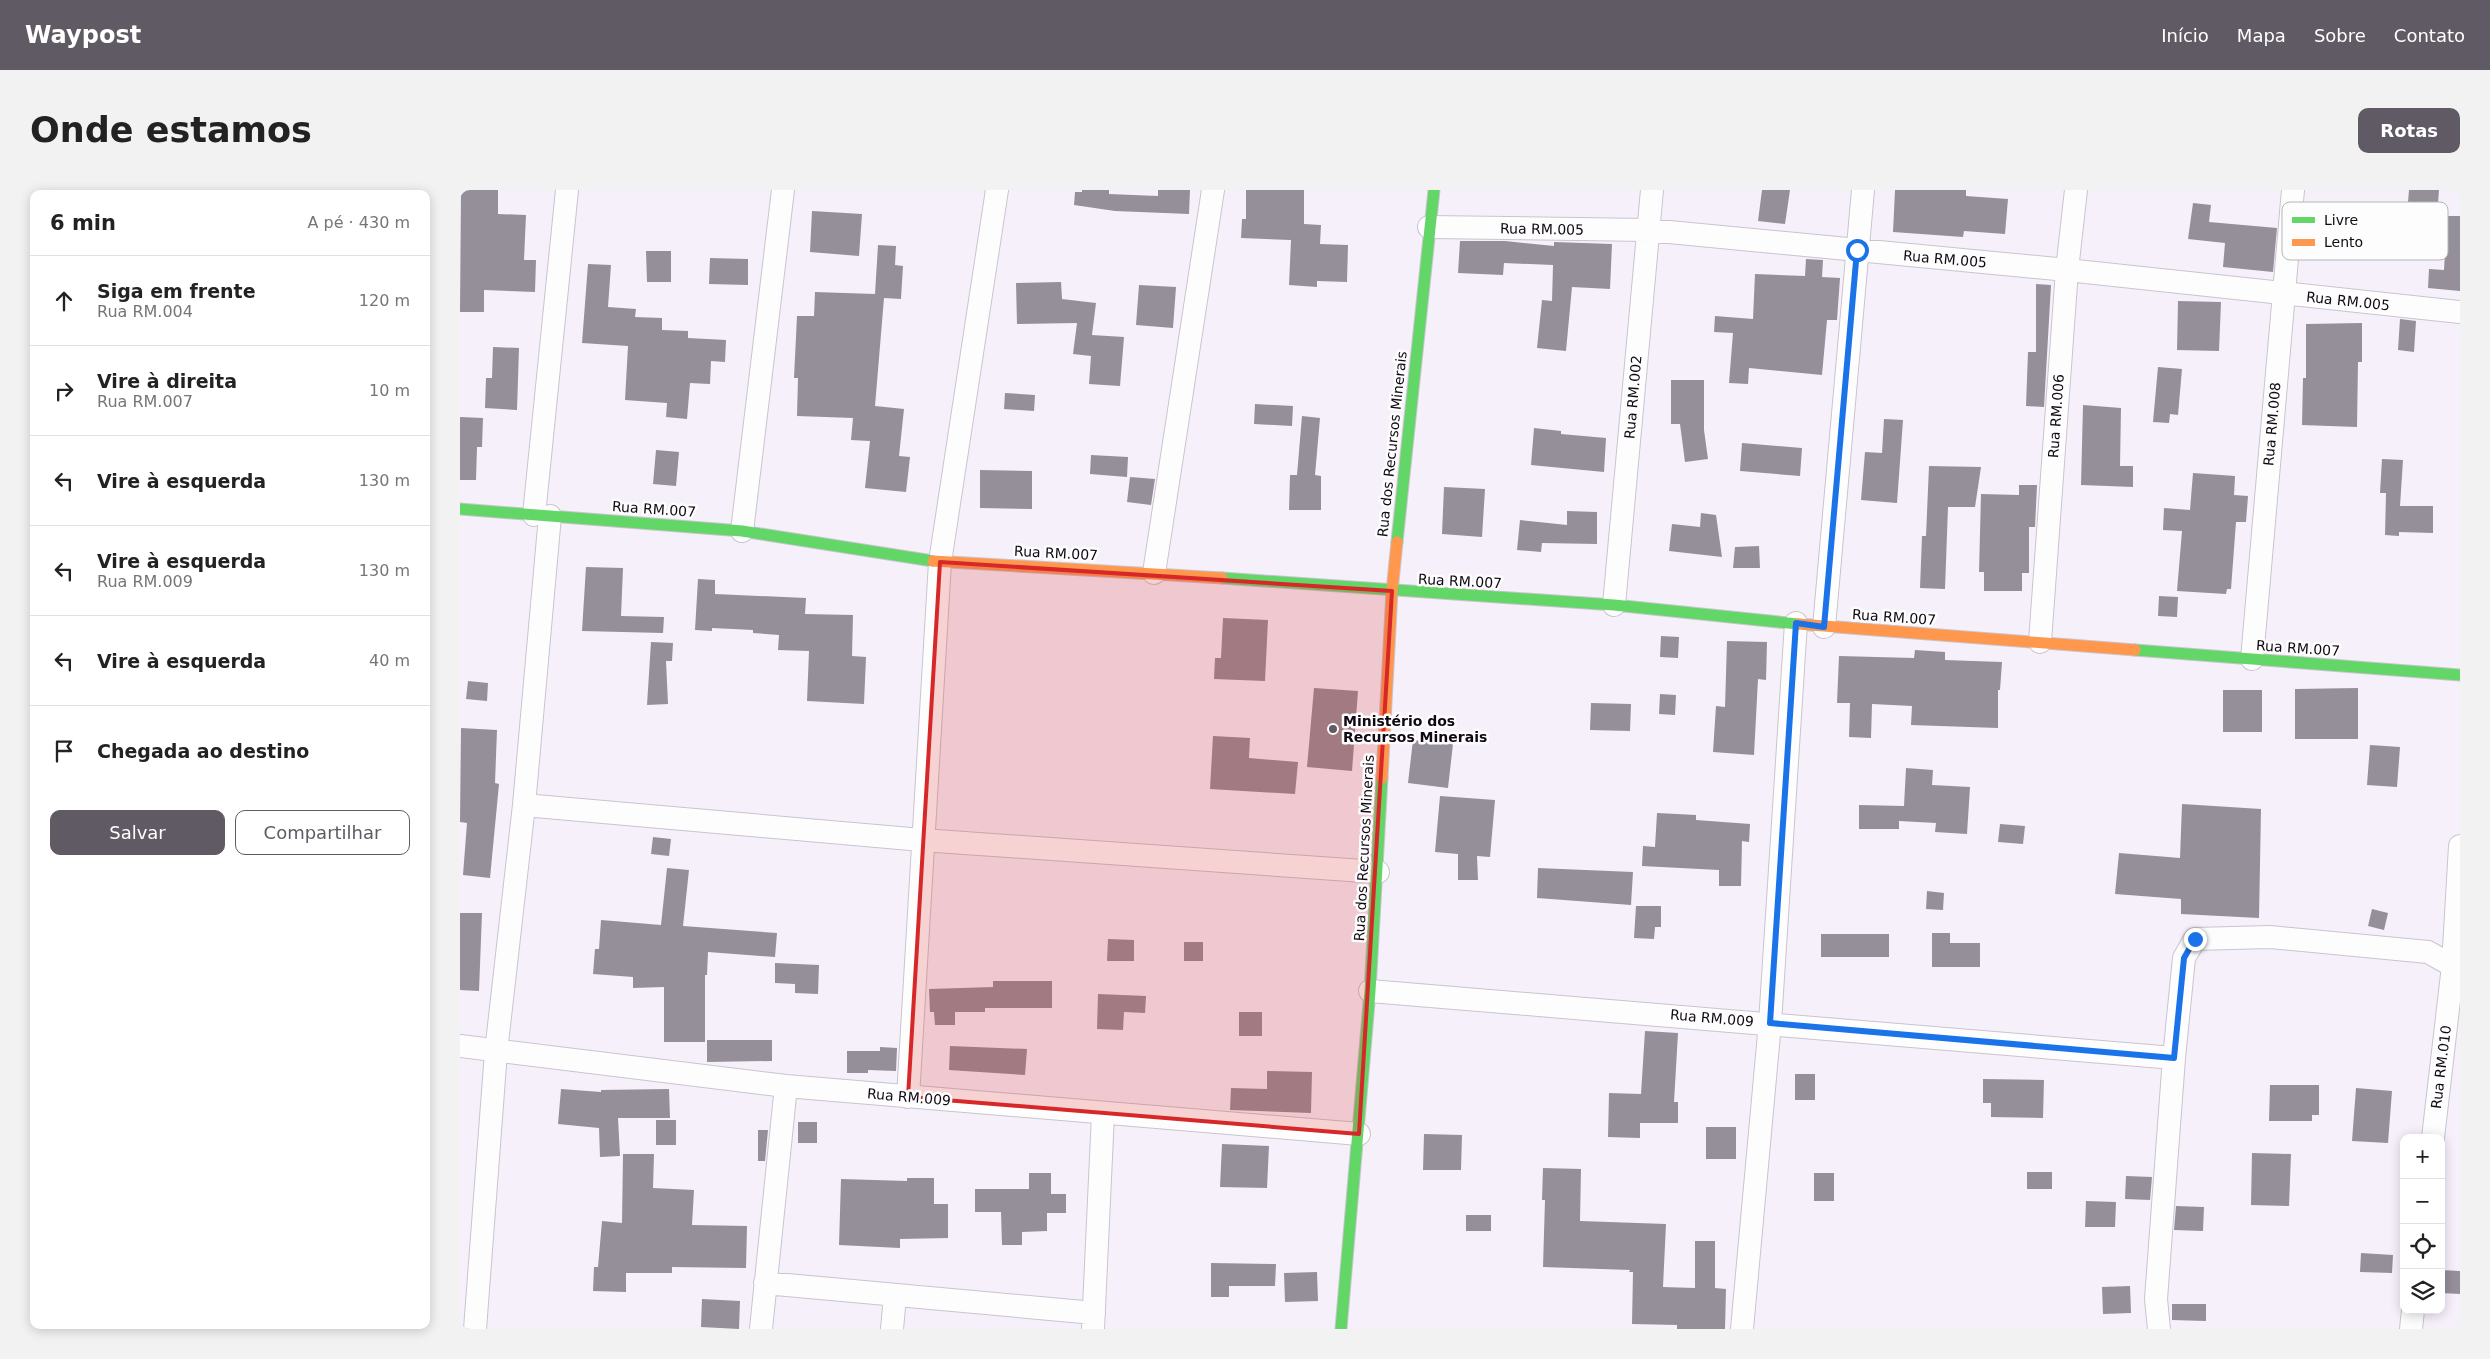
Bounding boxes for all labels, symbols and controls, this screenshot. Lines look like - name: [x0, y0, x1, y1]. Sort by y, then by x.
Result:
- text: Waypost: [25, 21, 141, 49]
- text: Início: [2161, 25, 2209, 46]
- text: Mapa: [2237, 25, 2286, 46]
- text: Sobre: [2314, 25, 2366, 46]
- text: Contato: [2394, 25, 2465, 46]
- button: Rotas: [2358, 108, 2460, 153]
- text: Onde estamos: [30, 110, 312, 150]
- legend: [2282, 202, 2448, 260]
- text: 6 min: [50, 211, 116, 235]
- text: Livre: [2324, 212, 2358, 228]
- text: A pé · 430 m: [308, 213, 410, 232]
- street label: Rua RM.005: [1500, 220, 1584, 238]
- text: Lento: [2324, 234, 2363, 250]
- route start: [1846, 239, 1869, 262]
- street label: Rua RM.005: [1902, 247, 1988, 271]
- text: Siga em frente: [97, 280, 256, 302]
- icon: ahead: [50, 287, 78, 315]
- street label: Rua RM.005: [2305, 289, 2391, 313]
- text: 120 m: [359, 291, 410, 310]
- text: Rua RM.004: [97, 302, 193, 321]
- street label: Rua dos Recursos Minerais: [1374, 350, 1410, 538]
- street label: Rua RM.002: [1621, 354, 1645, 440]
- text: Vire à direita: [97, 370, 237, 392]
- street label: Rua RM.006: [2045, 373, 2067, 458]
- icon: right: [50, 377, 78, 405]
- text: 10 m: [369, 381, 410, 400]
- street label: Rua RM.008: [2260, 381, 2284, 467]
- text: Rua RM.007: [97, 392, 193, 411]
- icon: left: [50, 467, 78, 495]
- text: Vire à esquerda: [97, 470, 266, 492]
- text: 130 m: [359, 471, 410, 490]
- street label: Rua RM.007: [612, 498, 696, 520]
- street label: Rua RM.007: [1014, 543, 1098, 563]
- text: Vire à esquerda: [97, 550, 266, 572]
- icon: left: [50, 557, 78, 585]
- text: 130 m: [359, 561, 410, 580]
- street label: Rua RM.007: [1418, 571, 1502, 591]
- text: Rua RM.009: [97, 572, 193, 591]
- street label: Rua RM.007: [1852, 606, 1936, 628]
- street label: Rua RM.007: [2256, 637, 2340, 659]
- icon: left: [50, 647, 78, 675]
- text: Vire à esquerda: [97, 650, 266, 672]
- text: 40 m: [369, 651, 410, 670]
- place label: Ministério dos Recursos Minerais: [1343, 713, 1487, 745]
- marker: Ministério dos Recursos Minerais: [1327, 723, 1339, 735]
- icon: arrive: [50, 737, 78, 765]
- text: Chegada ao destino: [97, 740, 309, 762]
- street label: Rua dos Recursos Minerais: [1351, 754, 1377, 942]
- button: Salvar: [50, 810, 225, 855]
- button: Compartilhar: [235, 810, 410, 855]
- route end: [2184, 928, 2207, 951]
- street label: Rua RM.009: [1669, 1006, 1755, 1030]
- street label: Rua RM.010: [2428, 1024, 2454, 1110]
- street label: Rua RM.009: [866, 1085, 952, 1109]
- map controls: [2400, 1134, 2445, 1314]
- button: +: [2400, 1134, 2445, 1179]
- button: −: [2400, 1179, 2445, 1224]
- button: locate: [2400, 1224, 2445, 1269]
- button: layers: [2400, 1269, 2445, 1314]

